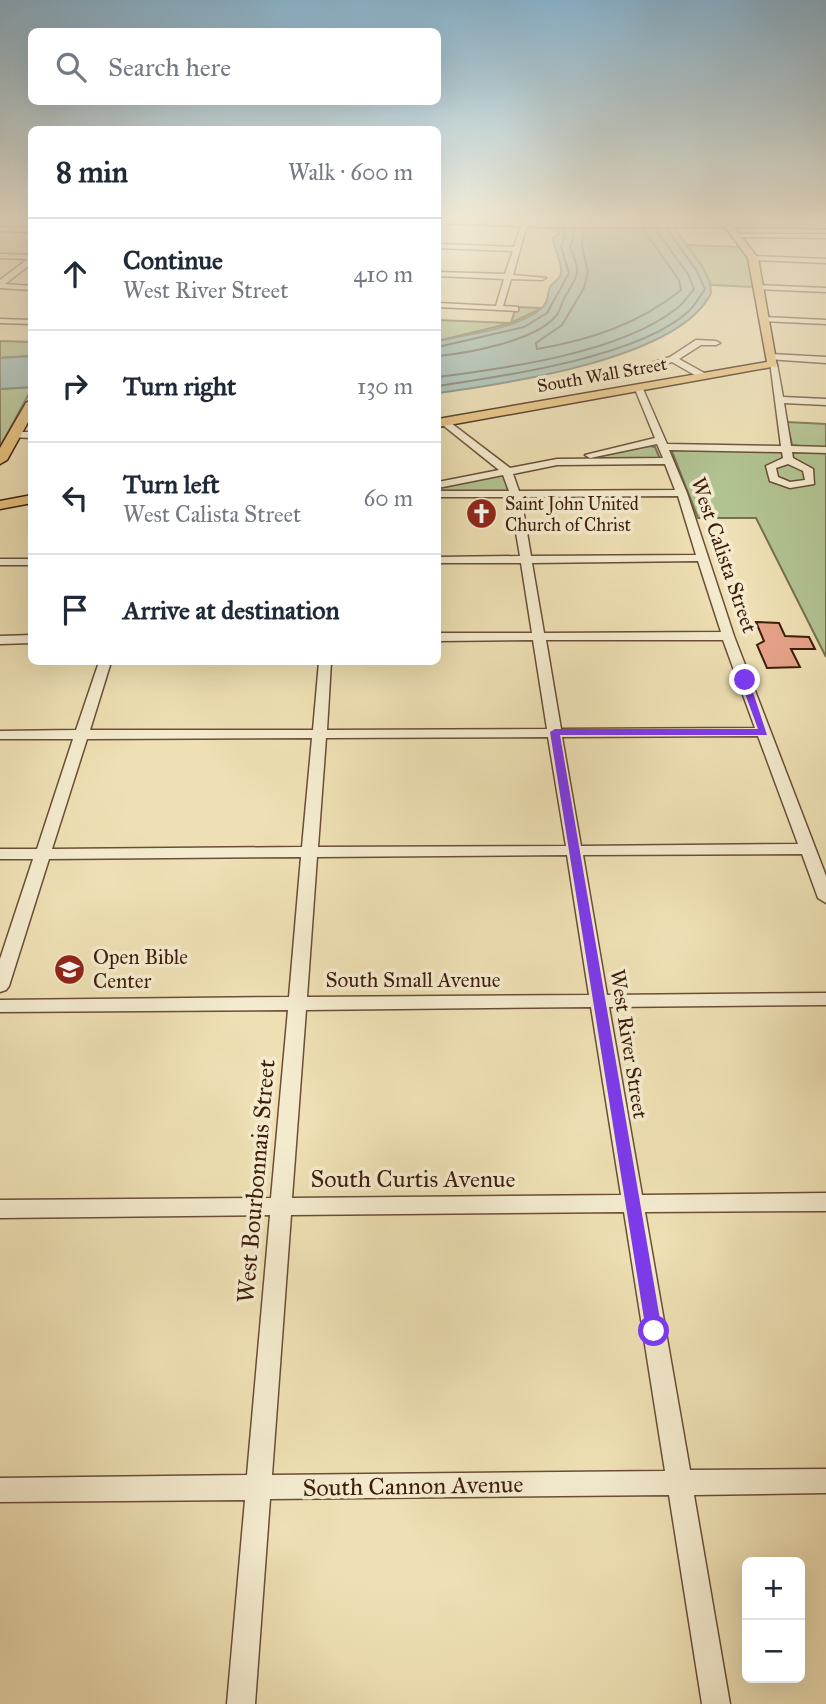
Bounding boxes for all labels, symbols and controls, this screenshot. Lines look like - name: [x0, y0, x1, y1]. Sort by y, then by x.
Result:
- search box: [28, 28, 441, 105]
- icon: search: [52, 48, 90, 86]
- text: Search here: [108, 51, 231, 83]
- text: 8 min: [56, 154, 128, 190]
- text: Walk · 600 m: [288, 158, 413, 186]
- text: Continue: [123, 244, 223, 276]
- icon: ahead: [56, 255, 94, 293]
- text: 410 m: [354, 260, 413, 288]
- text: West River Street: [123, 276, 288, 304]
- street label: South Wall Street: [535, 353, 669, 397]
- icon: right: [56, 367, 94, 405]
- text: Turn right: [123, 370, 236, 402]
- text: 130 m: [357, 372, 413, 400]
- text: Turn left: [123, 468, 219, 500]
- street label: West Calista Street: [685, 474, 763, 637]
- icon: left: [56, 479, 94, 517]
- text: 60 m: [364, 484, 413, 512]
- place label: Saint John United Church of Christ: [505, 493, 639, 536]
- church icon: Saint John United Church of Christ: [465, 497, 499, 531]
- text: West Calista Street: [123, 500, 301, 528]
- icon: arrive: [56, 591, 94, 629]
- text: Arrive at destination: [123, 594, 340, 626]
- route end: [729, 664, 760, 695]
- place label: Open Bible Center: [93, 944, 188, 994]
- school or university icon: Open Bible Center: [53, 952, 87, 986]
- street label: South Small Avenue: [325, 967, 501, 993]
- street label: West River Street: [604, 967, 654, 1121]
- street label: West Bourbonnais Street: [230, 1057, 282, 1304]
- street label: South Curtis Avenue: [310, 1164, 516, 1194]
- route start: [638, 1315, 669, 1346]
- street label: South Cannon Avenue: [302, 1469, 524, 1503]
- map controls: [742, 1557, 805, 1683]
- button: +: [742, 1557, 805, 1620]
- button: −: [742, 1620, 805, 1683]

